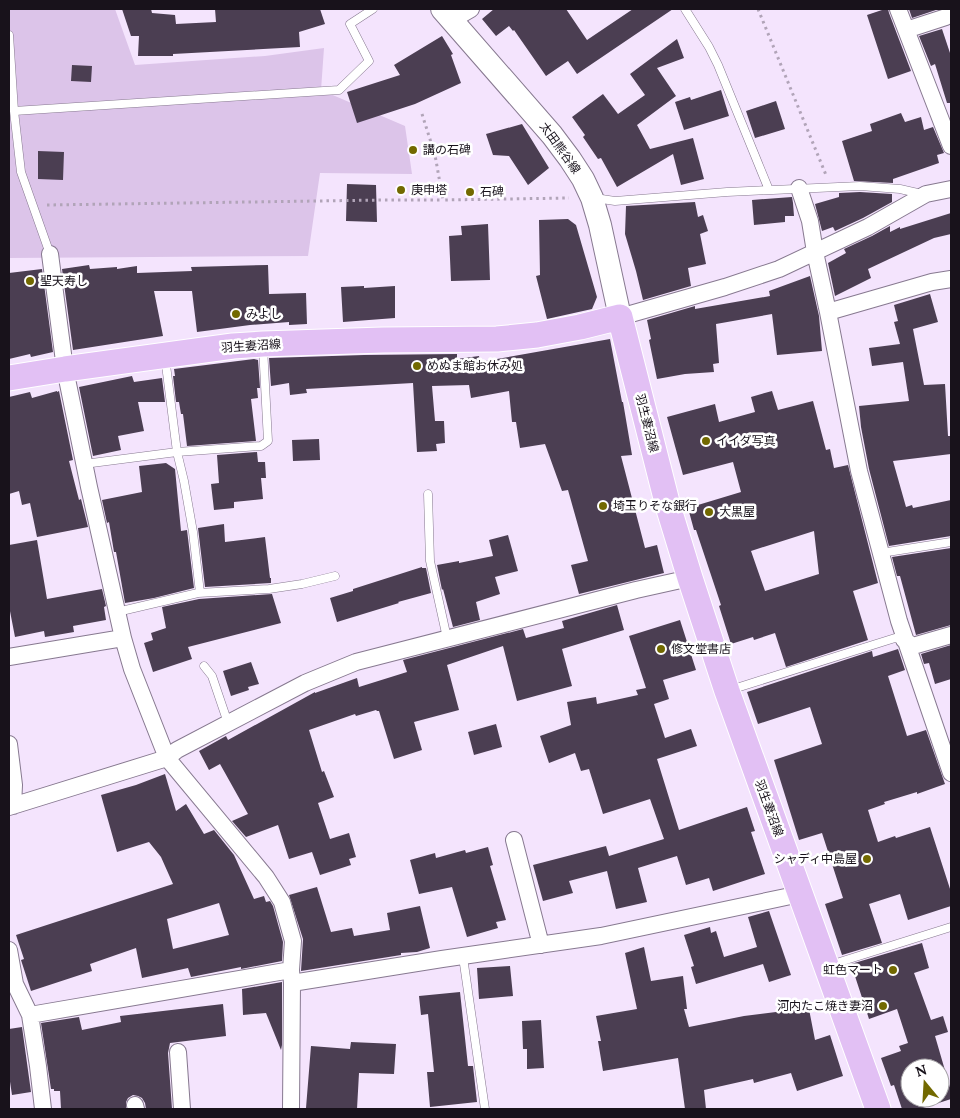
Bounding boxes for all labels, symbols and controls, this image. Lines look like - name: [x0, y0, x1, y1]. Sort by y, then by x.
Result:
- street label: 太田熊谷線: [537, 119, 584, 176]
- place label: 講の石碑: [423, 142, 471, 157]
- marker: 講の石碑: [407, 144, 419, 156]
- place label: 庚申塔: [411, 182, 447, 197]
- marker: 庚申塔: [395, 184, 407, 196]
- place label: 石碑: [480, 184, 504, 199]
- marker: 石碑: [464, 186, 476, 198]
- place label: 聖天寿し: [40, 273, 88, 288]
- marker: 聖天寿し: [24, 275, 36, 287]
- place label: みよし: [246, 306, 282, 321]
- marker: みよし: [230, 308, 242, 320]
- street label: 羽生妻沼線: [221, 336, 281, 355]
- place label: めぬま館お休み処: [427, 358, 523, 373]
- marker: めぬま館お休み処: [411, 360, 423, 372]
- street label: 羽生妻沼線: [633, 392, 662, 454]
- place label: イイダ写真: [716, 433, 776, 448]
- marker: イイダ写真: [700, 435, 712, 447]
- place label: 埼玉りそな銀行: [613, 498, 697, 513]
- marker: 埼玉りそな銀行: [597, 500, 609, 512]
- place label: 大黒屋: [719, 504, 755, 519]
- marker: 大黒屋: [703, 506, 715, 518]
- place label: 修文堂書店: [671, 641, 731, 656]
- marker: 修文堂書店: [655, 643, 667, 655]
- street label: 羽生妻沼線: [752, 777, 787, 839]
- place label: シャディ中島屋: [774, 851, 857, 866]
- marker: シャディ中島屋: [861, 853, 873, 865]
- place label: 虹色マート: [823, 962, 883, 977]
- marker: 虹色マート: [887, 964, 899, 976]
- place label: 河内たこ焼き妻沼: [777, 998, 873, 1013]
- marker: 河内たこ焼き妻沼: [877, 1000, 889, 1012]
- north arrow: [900, 1058, 950, 1108]
- text: N: [913, 1060, 929, 1081]

